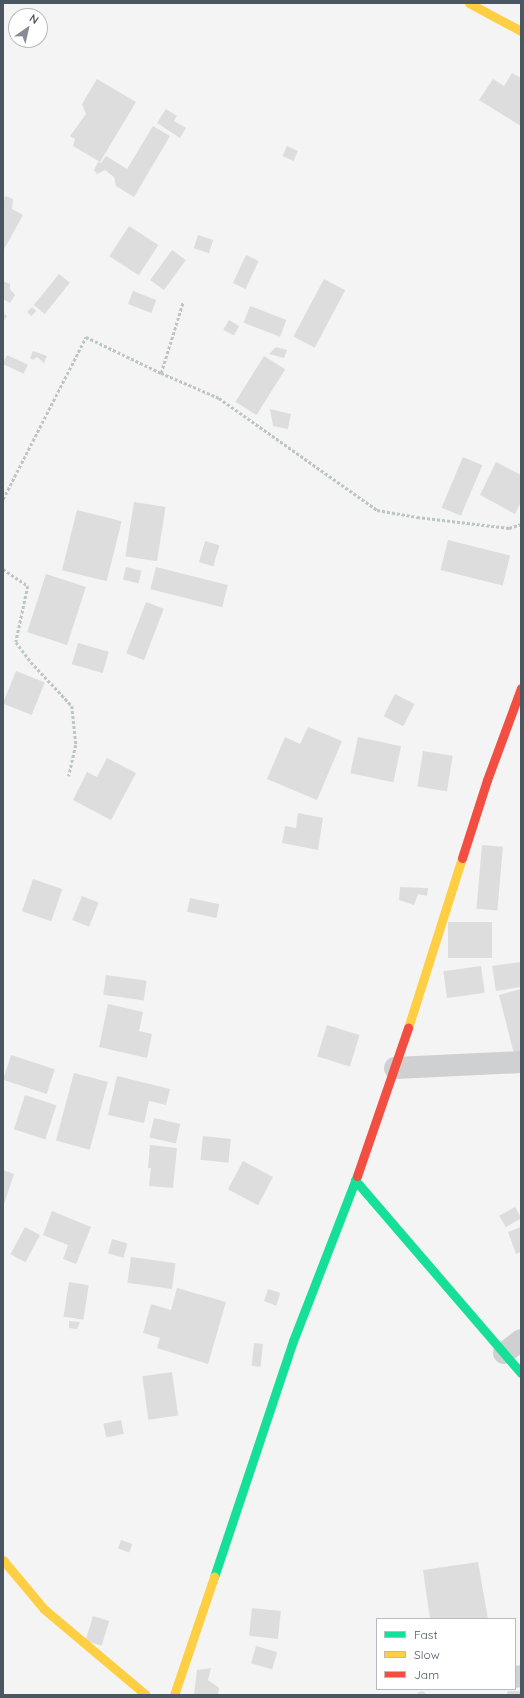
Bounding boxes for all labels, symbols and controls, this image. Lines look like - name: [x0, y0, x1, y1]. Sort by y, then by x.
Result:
- north arrow: [8, 8, 48, 48]
- text: N: [27, 11, 41, 27]
- legend: [376, 1618, 516, 1690]
- text: Fast: [414, 1627, 438, 1642]
- text: Slow: [414, 1647, 440, 1662]
- text: Jam: [414, 1667, 439, 1682]

